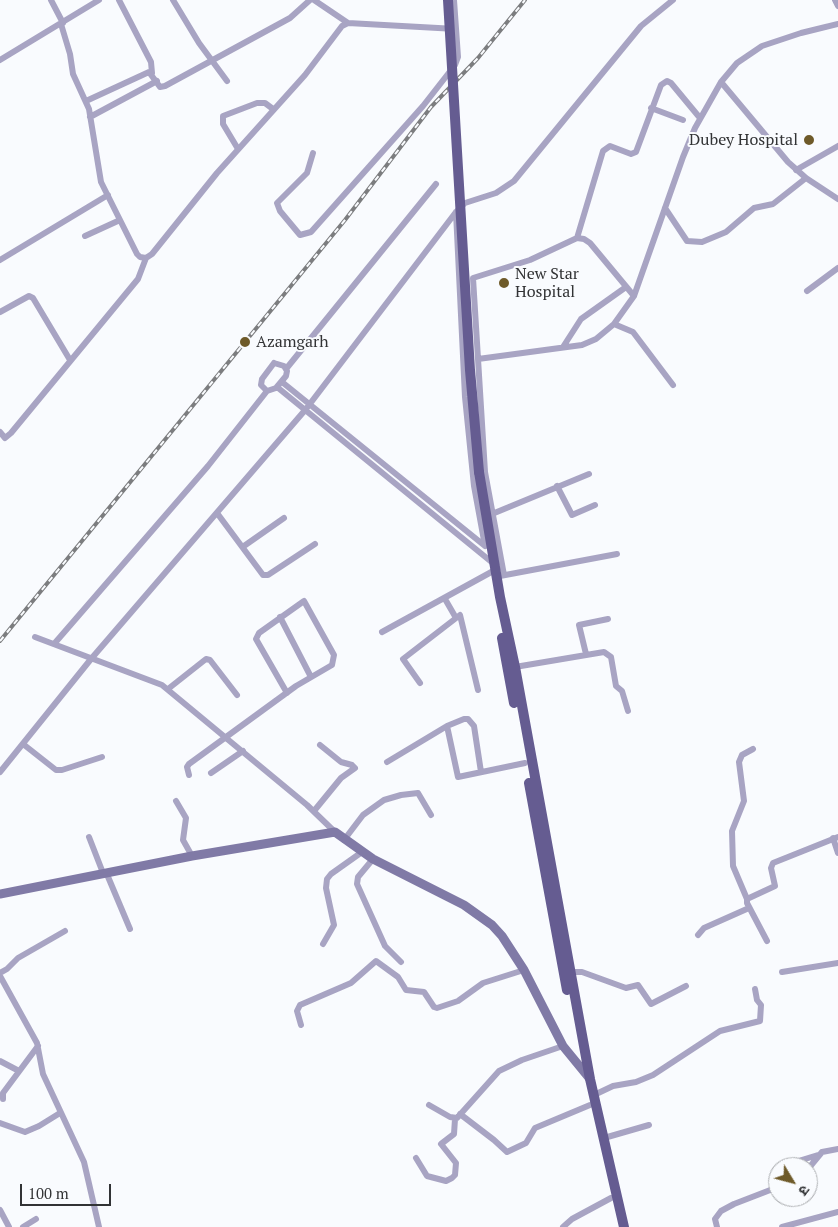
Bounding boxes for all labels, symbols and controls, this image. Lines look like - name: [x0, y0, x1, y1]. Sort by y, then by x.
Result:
- place label: Dubey Hospital: [689, 130, 798, 150]
- marker: Dubey Hospital: [802, 133, 816, 147]
- place label: New Star Hospital: [515, 264, 579, 302]
- marker: New Star Hospital: [497, 276, 511, 290]
- place label: Azamgarh: [256, 332, 329, 352]
- marker: Azamgarh: [238, 335, 252, 349]
- north arrow: [768, 1157, 818, 1207]
- scale bar: [22, 1174, 114, 1206]
- text: उ: [795, 1182, 815, 1200]
- text: 100 m: [28, 1183, 69, 1203]

